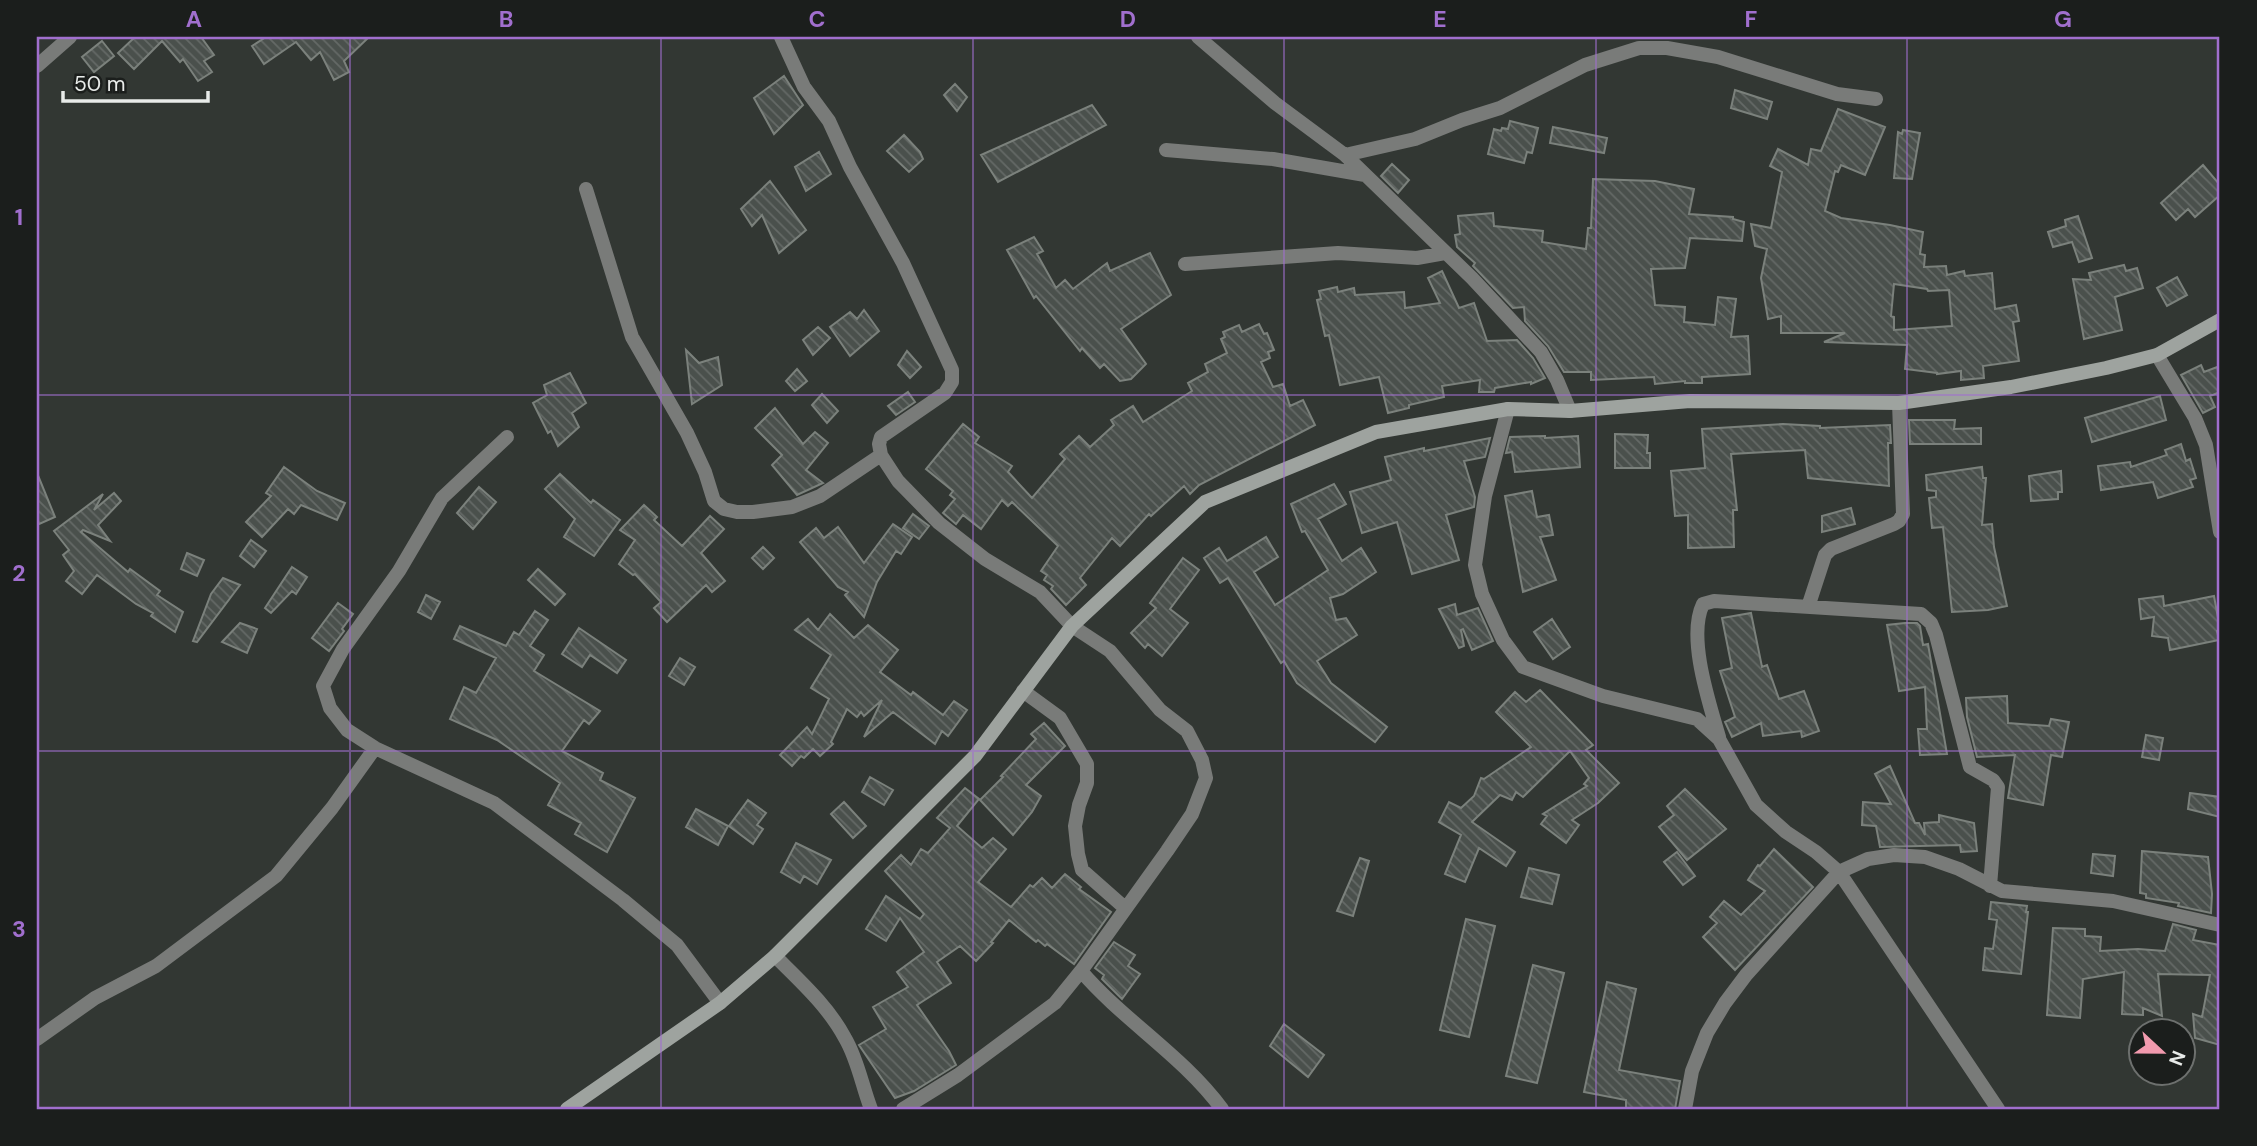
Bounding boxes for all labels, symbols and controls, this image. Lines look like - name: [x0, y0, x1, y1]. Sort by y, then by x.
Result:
- text: A: [186, 4, 202, 34]
- text: B: [499, 4, 513, 34]
- text: C: [809, 4, 825, 34]
- text: D: [1120, 4, 1136, 34]
- text: E: [1433, 4, 1447, 34]
- text: F: [1745, 4, 1758, 34]
- text: G: [2054, 4, 2072, 34]
- scale bar: [63, 60, 208, 104]
- text: 50 m: [74, 70, 125, 98]
- text: 1: [15, 202, 23, 232]
- text: 2: [12, 558, 26, 588]
- text: 3: [12, 914, 26, 944]
- north arrow: [2128, 1016, 2198, 1086]
- text: N: [2163, 1047, 2191, 1069]

